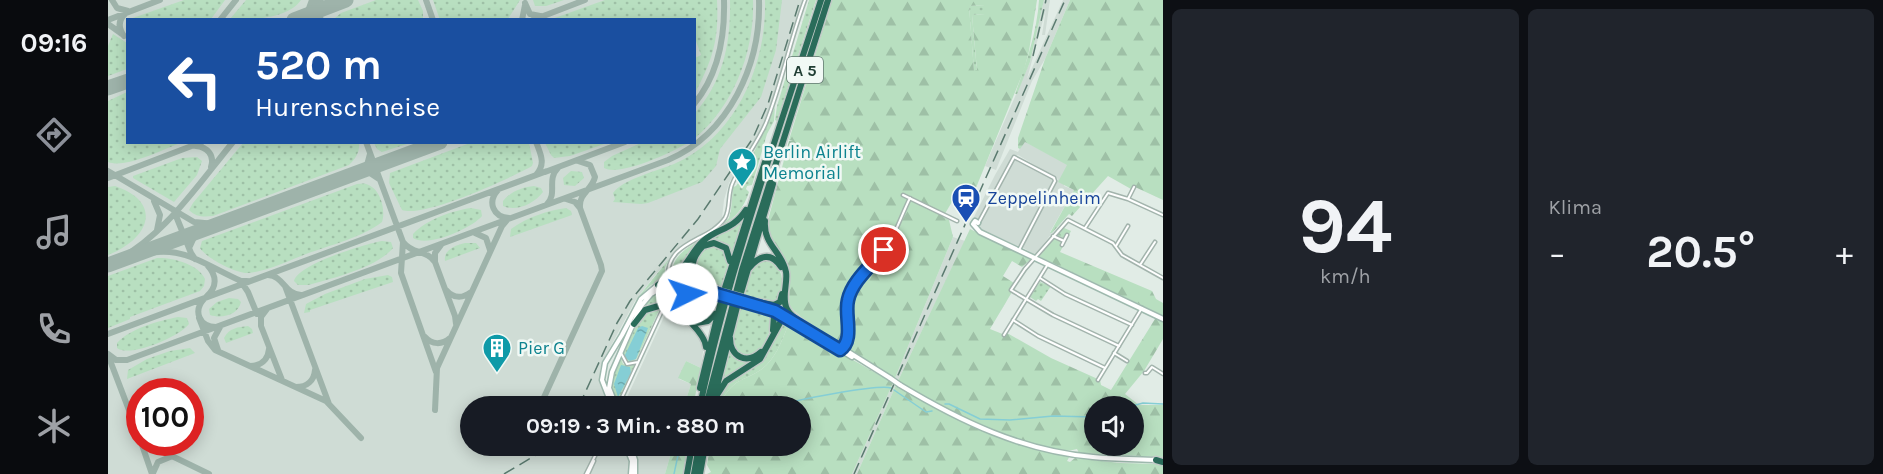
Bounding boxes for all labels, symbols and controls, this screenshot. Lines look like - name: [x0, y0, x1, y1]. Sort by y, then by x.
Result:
- text: 09:16: [21, 27, 87, 59]
- text: 520 m: [255, 40, 382, 90]
- icon: left: [156, 42, 234, 120]
- road number: A 5: [787, 57, 823, 83]
- text: Hurenschneise: [255, 91, 440, 123]
- icon: directions: [33, 114, 75, 156]
- place label: Berlin Airlift Memorial: [763, 141, 861, 184]
- place icon: Berlin Airlift Memorial: [726, 146, 758, 188]
- text: 94: [1298, 180, 1392, 272]
- station icon: Zeppelinheim: [950, 182, 982, 224]
- place label: Zeppelinheim: [987, 187, 1101, 209]
- text: Klima: [1549, 196, 1602, 219]
- icon: music: [33, 211, 75, 253]
- pin: [858, 224, 909, 275]
- text: 20.5°: [1646, 226, 1755, 278]
- icon: arrive: [867, 233, 900, 266]
- text: −: [1549, 234, 1566, 272]
- text: +: [1836, 234, 1853, 272]
- position arrow: [655, 262, 719, 326]
- text: km/h: [1320, 265, 1371, 288]
- icon: phone: [33, 308, 75, 350]
- building icon: Pier G: [481, 332, 513, 374]
- place label: Pier G: [518, 337, 565, 359]
- speed limit sign: 100: [126, 378, 204, 456]
- map controls: [1084, 396, 1144, 456]
- button: sound: [1084, 396, 1144, 456]
- icon: climate: [33, 405, 75, 447]
- text: 09:19 · 3 Min. · 880 m: [526, 413, 745, 439]

